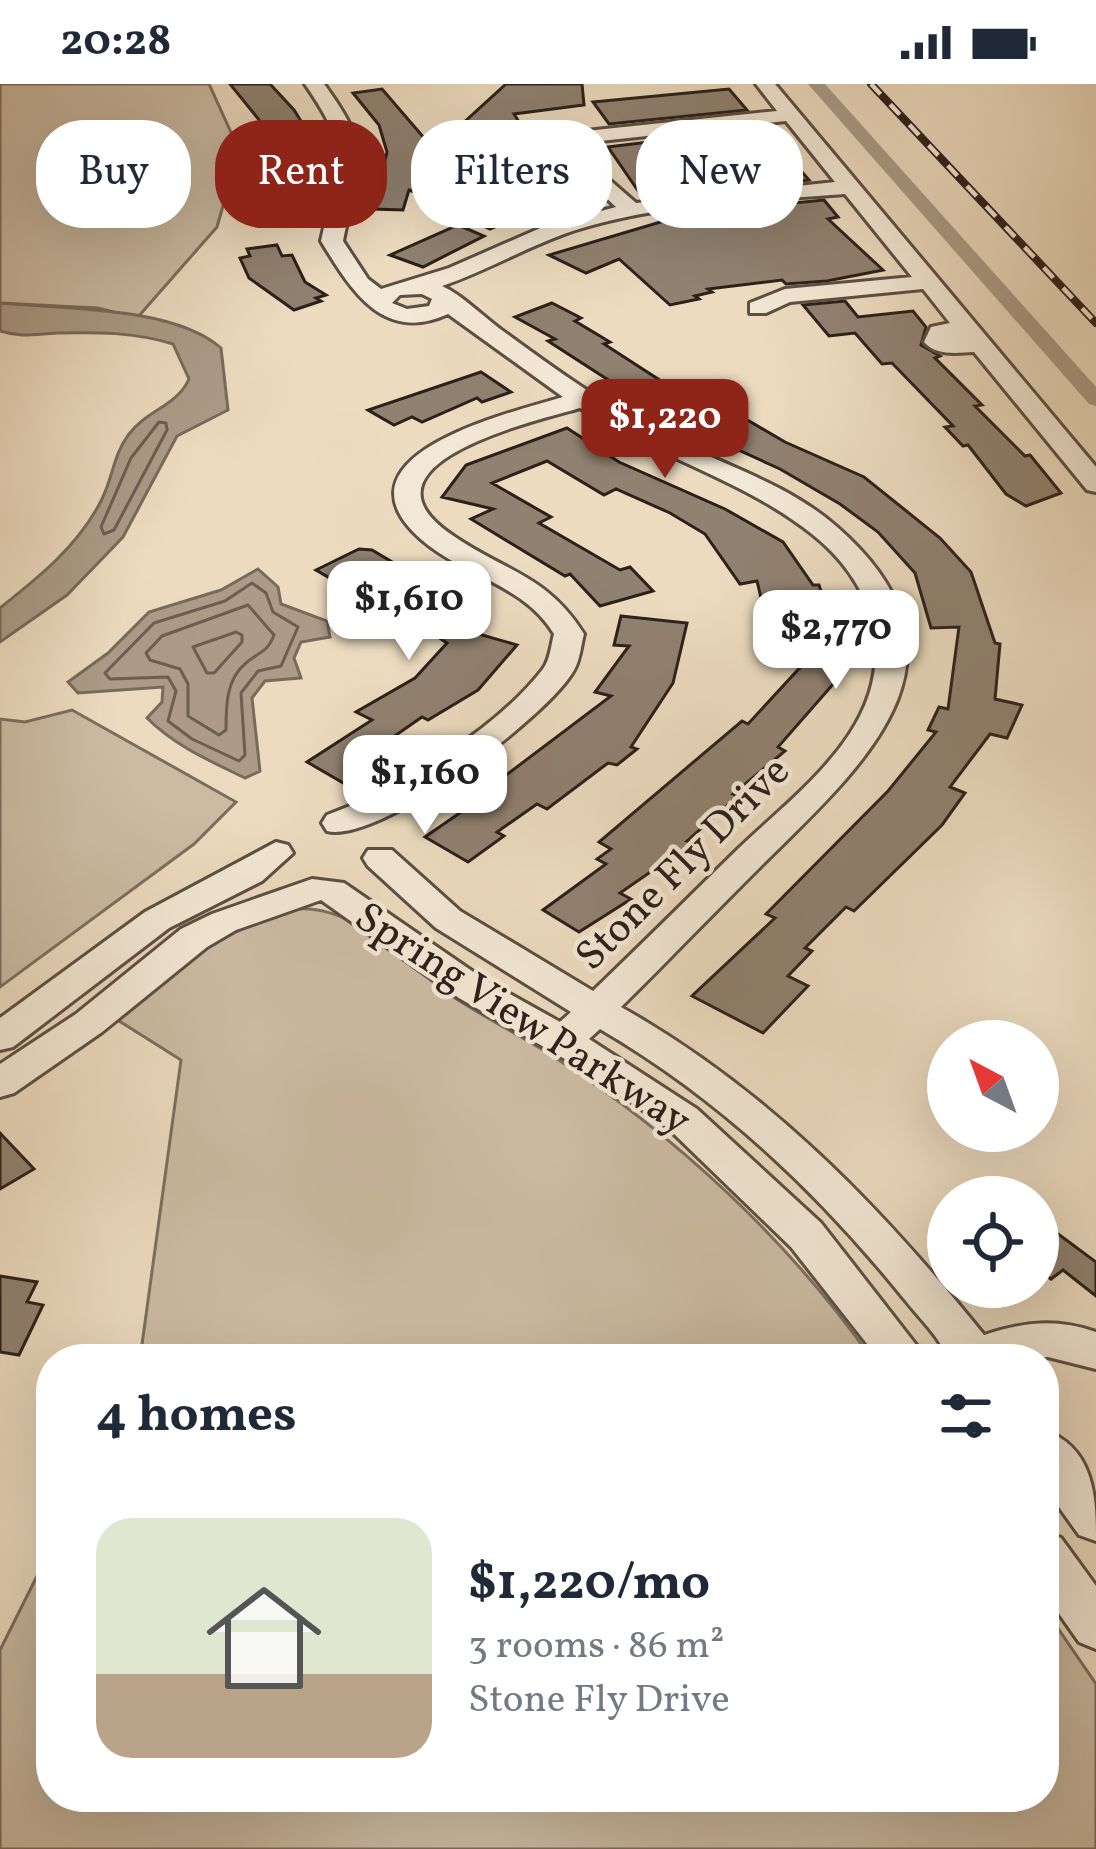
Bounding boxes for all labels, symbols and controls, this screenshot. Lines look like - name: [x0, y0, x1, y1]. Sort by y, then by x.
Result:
- text: 20:28: [60, 11, 172, 74]
- chip: Buy: [36, 120, 191, 228]
- chip: Rent: [215, 120, 387, 228]
- chip: Filters: [411, 120, 612, 228]
- chip: New: [636, 120, 803, 228]
- pin: $1,220: [567, 379, 763, 481]
- text: $1,220: [608, 391, 722, 445]
- pin: $1,610: [311, 561, 507, 663]
- text: $1,610: [354, 573, 464, 627]
- pin: $2,770: [738, 590, 934, 692]
- text: $2,770: [780, 602, 892, 656]
- pin: $1,160: [327, 735, 523, 837]
- street label: Stone Fly Drive: [564, 745, 805, 986]
- text: $1,160: [370, 747, 480, 801]
- street label: Spring View Parkway: [342, 890, 702, 1152]
- north arrow: [927, 1020, 1059, 1152]
- map controls: [927, 1020, 1059, 1308]
- button: locate: [927, 1176, 1059, 1308]
- text: 4 homes: [96, 1381, 297, 1452]
- icon: filters: [933, 1383, 999, 1449]
- text: $1,220/mo: [468, 1549, 710, 1620]
- icon: home: [192, 1566, 336, 1710]
- text: 3 rooms · 86 m²: [468, 1620, 724, 1674]
- text: Stone Fly Drive: [468, 1674, 730, 1728]

